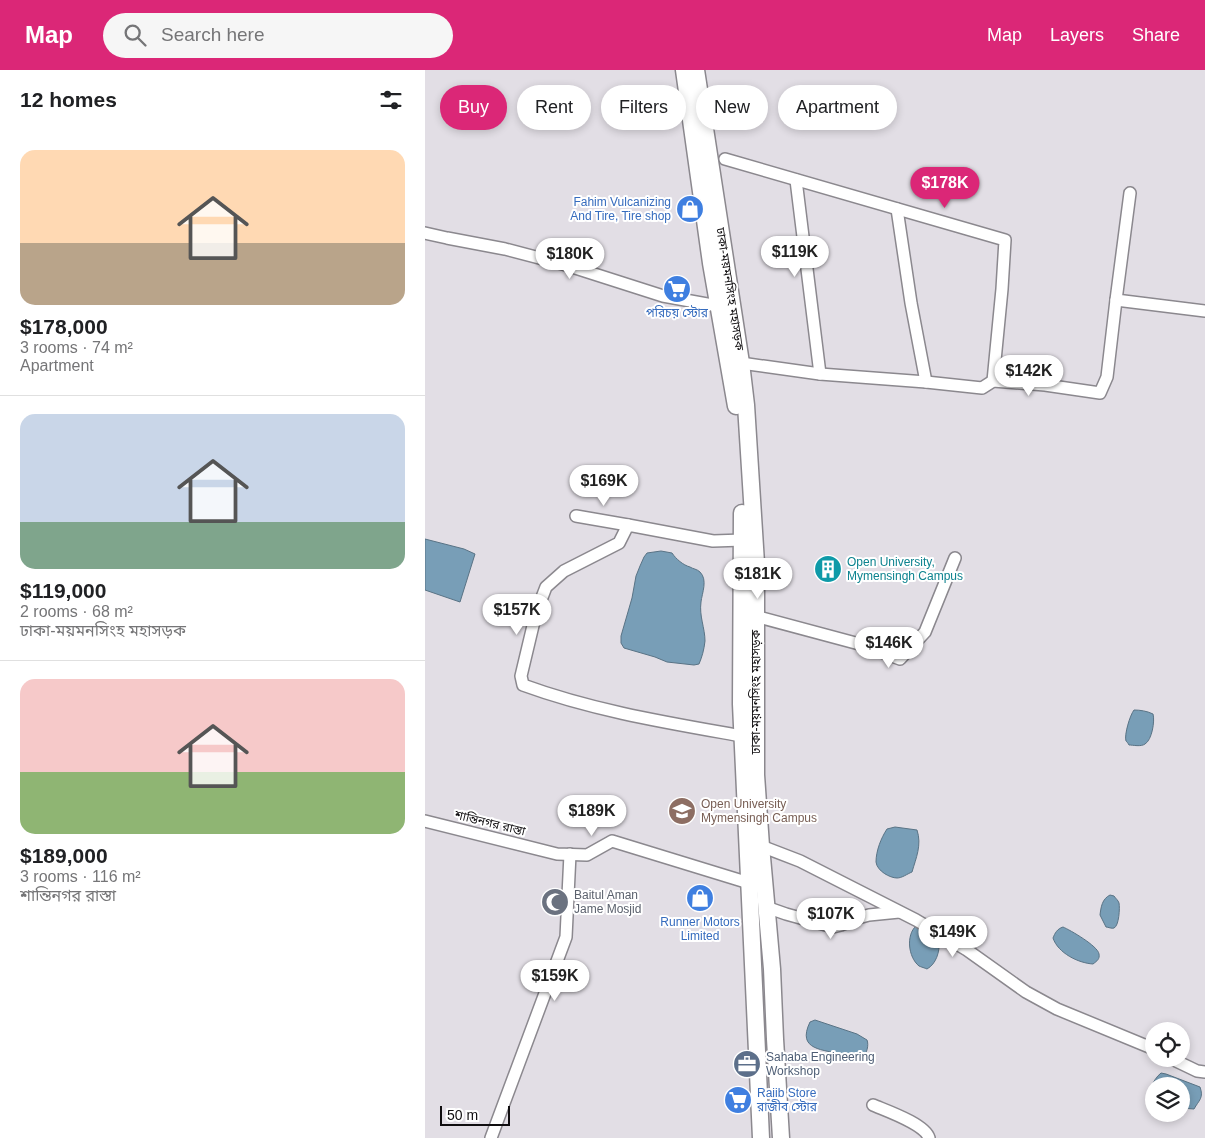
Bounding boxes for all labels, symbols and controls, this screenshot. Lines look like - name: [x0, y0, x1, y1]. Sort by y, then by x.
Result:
- search box: [103, 13, 453, 58]
- text: Map: [25, 21, 73, 48]
- icon: search: [121, 21, 149, 49]
- text: Search here: [161, 24, 265, 45]
- text: Map: [987, 25, 1022, 45]
- text: Layers: [1050, 25, 1104, 45]
- text: Share: [1132, 25, 1180, 45]
- chip: Buy: [440, 85, 507, 130]
- chip: Rent: [517, 85, 591, 130]
- chip: Filters: [601, 85, 686, 130]
- chip: New: [696, 85, 768, 130]
- chip: Apartment: [778, 85, 897, 130]
- icon: filters: [377, 86, 405, 114]
- text: 12 homes: [20, 88, 117, 111]
- pin: $178K: [910, 166, 980, 209]
- text: $178K: [921, 174, 969, 191]
- icon: home: [168, 183, 258, 273]
- shop icon: Fahim Vulcanizing And Tire, Tire shop: [675, 194, 705, 224]
- place label: Fahim Vulcanizing And Tire, Tire shop: [570, 195, 671, 223]
- street label: ঢাকা-ময়মনসিংহ মহাসড়ক: [713, 225, 748, 352]
- pin: $119K: [760, 236, 830, 278]
- pin: $180K: [535, 238, 605, 280]
- text: $119K: [772, 243, 818, 260]
- text: $180K: [546, 245, 594, 262]
- supermarket icon: পরিচয় স্টোর: [662, 274, 692, 304]
- place label: পরিচয় স্টোর: [646, 305, 709, 320]
- text: $178,000: [20, 315, 108, 338]
- text: 3 rooms · 74 m²: [20, 339, 133, 356]
- pin: $142K: [994, 354, 1064, 397]
- text: Apartment: [20, 357, 94, 374]
- text: $142K: [1005, 362, 1053, 379]
- icon: home: [168, 446, 258, 536]
- pin: $169K: [569, 464, 639, 507]
- text: $169K: [580, 472, 628, 489]
- building icon: Open University, Mymensingh Campus: [813, 554, 843, 584]
- place label: Open University, Mymensingh Campus: [847, 555, 963, 583]
- pin: $181K: [723, 558, 793, 600]
- text: $181K: [734, 565, 782, 582]
- text: $119,000: [20, 579, 106, 602]
- pin: $157K: [482, 594, 552, 636]
- text: $157K: [493, 601, 541, 618]
- text: 2 rooms · 68 m²: [20, 603, 133, 620]
- text: ঢাকা-ময়মনসিংহ মহাসড়ক: [20, 622, 186, 639]
- pin: $146K: [854, 626, 924, 669]
- street label: ঢাকা-ময়মনসিংহ মহাসড়ক: [748, 630, 763, 755]
- text: $146K: [865, 634, 913, 651]
- icon: home: [168, 711, 258, 801]
- pin: $189K: [557, 794, 627, 837]
- school or university icon: Open University Mymensingh Campus: [667, 796, 697, 826]
- place label: Open University Mymensingh Campus: [701, 797, 817, 825]
- text: $189K: [568, 802, 616, 819]
- street label: শান্তিনগর রাস্তা: [452, 806, 528, 839]
- text: $189,000: [20, 844, 108, 867]
- text: 3 rooms · 116 m²: [20, 868, 141, 885]
- shop icon: Runner Motors Limited: [685, 883, 715, 913]
- text: শান্তিনগর রাস্তা: [20, 887, 116, 904]
- mosque icon: Baitul Aman Jame Mosjid: [540, 887, 570, 917]
- place label: Baitul Aman Jame Mosjid: [574, 888, 641, 916]
- pin: $107K: [796, 898, 866, 940]
- text: $107K: [807, 905, 855, 922]
- place label: Runner Motors Limited: [660, 915, 740, 943]
- pin: $149K: [918, 916, 988, 958]
- text: $149K: [929, 923, 977, 940]
- pin: $159K: [520, 960, 590, 1002]
- text: $159K: [531, 967, 579, 984]
- map controls: [1145, 1022, 1190, 1122]
- button: locate: [1145, 1022, 1190, 1067]
- office icon: Sahaba Engineering Workshop: [732, 1049, 762, 1079]
- place label: Sahaba Engineering Workshop: [766, 1050, 875, 1078]
- button: layers: [1145, 1077, 1190, 1122]
- supermarket icon: Rajib Store রাজীব স্টোর: [723, 1085, 753, 1115]
- place label: Rajib Store রাজীব স্টোর: [756, 1086, 818, 1114]
- scale bar: [440, 1103, 510, 1126]
- text: 50 m: [447, 1107, 478, 1123]

